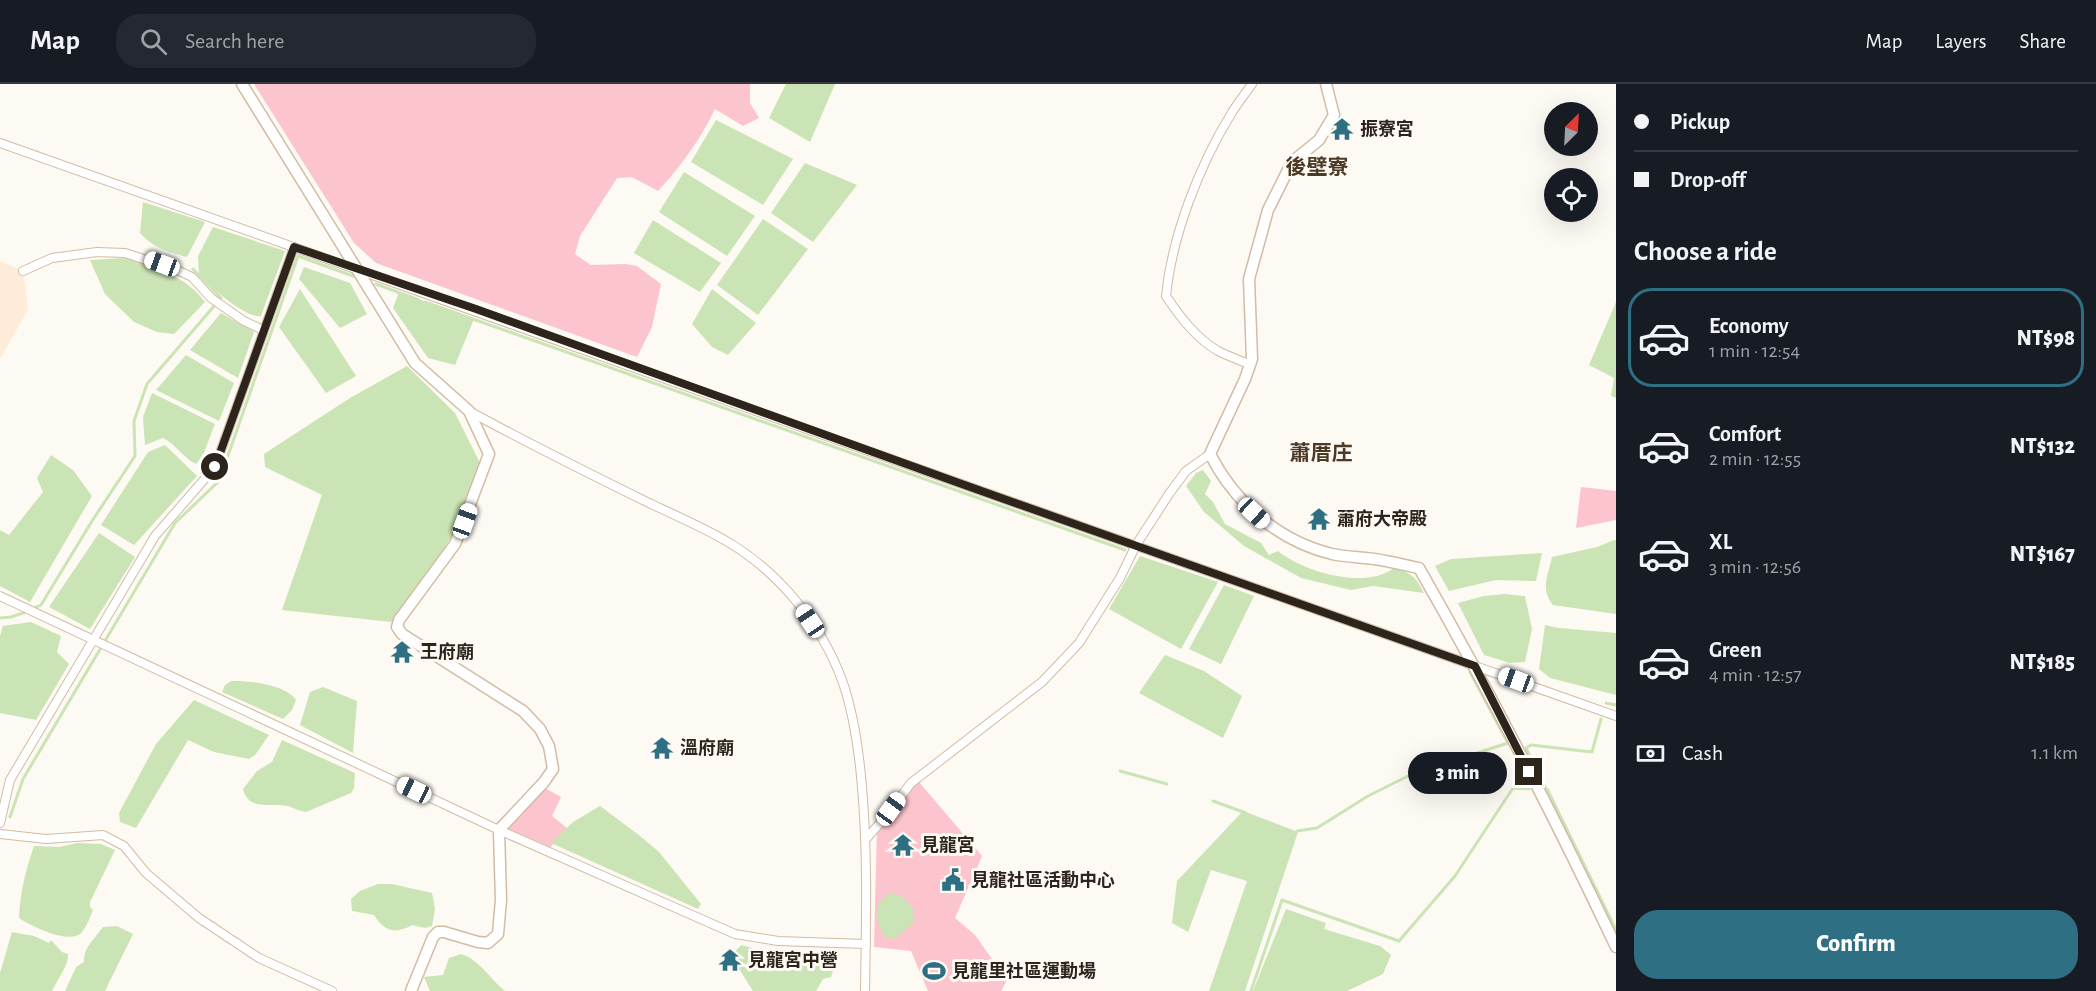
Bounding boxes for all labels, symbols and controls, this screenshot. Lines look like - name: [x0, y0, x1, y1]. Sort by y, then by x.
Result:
- search box: [116, 14, 536, 68]
- icon: search: [137, 25, 170, 58]
- text: Map: [30, 27, 80, 55]
- text: Search here: [185, 30, 284, 52]
- text: Map: [1866, 31, 1902, 52]
- text: Layers: [1935, 31, 1986, 52]
- text: Share: [2019, 31, 2066, 52]
- north arrow: [1544, 102, 1598, 156]
- map controls: [1544, 102, 1598, 222]
- text: Pickup: [1670, 111, 1730, 133]
- temple icon: 振寮宮: [1329, 116, 1355, 142]
- place label: 振寮宮: [1360, 119, 1414, 139]
- district label: 後壁寮: [1286, 156, 1349, 178]
- button: locate: [1544, 168, 1598, 222]
- text: Drop-off: [1670, 169, 1746, 191]
- text: Choose a ride: [1634, 238, 1777, 265]
- car: [142, 249, 182, 279]
- icon: car: [1637, 311, 1691, 365]
- text: Economy: [1709, 315, 1789, 337]
- text: NT$98: [2017, 327, 2075, 349]
- text: 1 min · 12:54: [1709, 341, 1800, 361]
- icon: car: [1637, 419, 1691, 473]
- text: Comfort: [1709, 423, 1781, 445]
- text: NT$132: [2010, 435, 2075, 457]
- district label: 蕭厝庄: [1290, 441, 1353, 464]
- text: 2 min · 12:55: [1709, 449, 1801, 469]
- route start: [201, 453, 228, 480]
- car: [1235, 494, 1273, 532]
- car: [450, 501, 480, 541]
- temple icon: 蕭府大帝殿: [1306, 506, 1332, 532]
- place label: 蕭府大帝殿: [1337, 509, 1427, 529]
- icon: car: [1637, 527, 1691, 581]
- text: XL: [1709, 531, 1732, 553]
- text: NT$167: [2010, 543, 2075, 565]
- text: 3 min · 12:56: [1709, 557, 1801, 577]
- car: [792, 601, 828, 641]
- icon: car: [1637, 635, 1691, 689]
- temple icon: 王府廟: [389, 639, 415, 665]
- text: Green: [1709, 639, 1762, 661]
- place label: 王府廟: [420, 642, 474, 662]
- text: NT$185: [2010, 651, 2075, 673]
- car: [1496, 665, 1536, 695]
- text: 4 min · 12:57: [1709, 665, 1802, 685]
- temple icon: 溫府廟: [649, 735, 675, 761]
- icon: cash: [1634, 737, 1667, 770]
- place label: 溫府廟: [680, 738, 734, 758]
- text: Cash: [1682, 742, 1723, 764]
- text: 1.1 km: [2031, 743, 2078, 763]
- callout: 3 min: [1409, 751, 1508, 793]
- route end: [1515, 758, 1542, 785]
- text: 3 min: [1435, 763, 1480, 783]
- car: [394, 774, 434, 806]
- car: [873, 789, 909, 829]
- temple icon: 見龍宮: [890, 832, 916, 858]
- place label: 見龍宮: [921, 835, 975, 855]
- public building icon: 見龍社區活動中心: [940, 867, 966, 893]
- place label: 見龍社區活動中心: [971, 870, 1115, 890]
- button: Confirm: [1634, 910, 2078, 979]
- temple icon: 見龍宮中營: [717, 947, 743, 973]
- place label: 見龍宮中營: [748, 950, 838, 970]
- sports icon: 見龍里社區運動場: [921, 958, 947, 984]
- place label: 見龍里社區運動場: [952, 961, 1096, 981]

